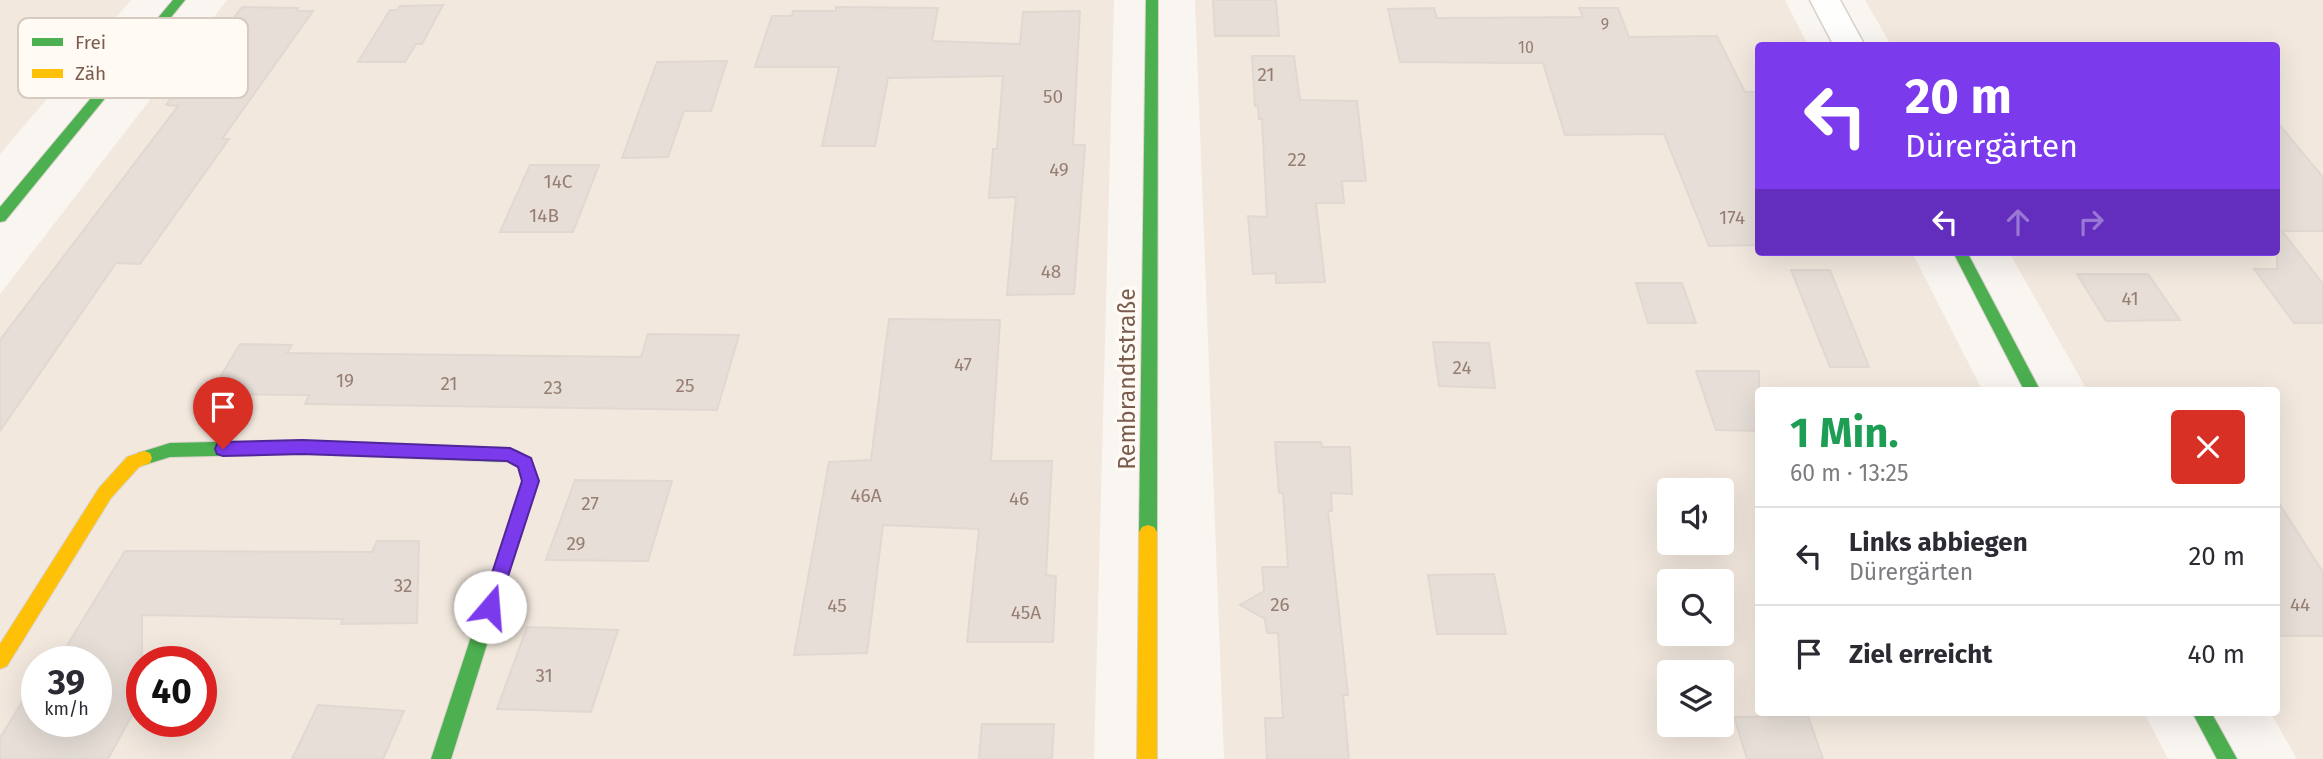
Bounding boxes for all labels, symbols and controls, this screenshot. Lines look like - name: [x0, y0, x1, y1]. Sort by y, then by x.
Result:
- house number: 9: [1601, 15, 1609, 34]
- legend: [18, 18, 248, 98]
- text: Frei: [75, 31, 106, 54]
- house number: 10: [1518, 38, 1534, 57]
- text: Zäh: [75, 62, 106, 85]
- house number: 21: [1257, 63, 1275, 86]
- text: 20 m: [1905, 67, 2012, 126]
- icon: left: [1790, 70, 1881, 161]
- house number: 50: [1043, 85, 1063, 108]
- text: Dürergärten: [1905, 127, 2078, 165]
- house number: 22: [1288, 148, 1306, 171]
- house number: 49: [1049, 158, 1069, 181]
- house number: 14C: [544, 170, 573, 193]
- icon: left: [1926, 203, 1964, 241]
- icon: ahead: [1999, 203, 2037, 241]
- icon: right: [2072, 203, 2110, 241]
- house number: 14B: [529, 204, 559, 227]
- house number: 174: [1719, 206, 1745, 229]
- house number: 48: [1041, 260, 1061, 283]
- house number: 41: [2121, 287, 2139, 310]
- street label: Rembrandtstraße: [1113, 288, 1141, 470]
- house number: 47: [954, 353, 972, 376]
- house number: 24: [1452, 356, 1472, 379]
- house number: 19: [336, 369, 354, 392]
- house number: 21: [440, 372, 458, 395]
- house number: 25: [676, 374, 694, 397]
- house number: 23: [544, 376, 562, 399]
- pin: [193, 377, 253, 449]
- icon: arrive: [204, 388, 242, 426]
- text: 1 Min.: [1790, 408, 1899, 458]
- button: close: [2171, 410, 2245, 484]
- text: 60 m · 13:25: [1790, 459, 1908, 487]
- map controls: [1657, 478, 1734, 737]
- button: sound: [1657, 478, 1734, 555]
- house number: 46A: [850, 484, 882, 507]
- house number: 46: [1009, 487, 1029, 510]
- house number: 27: [581, 492, 599, 515]
- text: Links abbiegen: [1849, 527, 2028, 558]
- house number: 29: [566, 532, 586, 555]
- icon: left: [1790, 537, 1828, 575]
- text: 20 m: [2188, 541, 2245, 572]
- text: Dürergärten: [1849, 558, 1973, 586]
- button: search: [1657, 569, 1734, 646]
- position arrow: [453, 570, 527, 644]
- house number: 32: [394, 574, 412, 597]
- house number: 26: [1270, 593, 1290, 616]
- house number: 44: [2290, 593, 2310, 616]
- house number: 45: [827, 594, 847, 617]
- house number: 45A: [1011, 601, 1041, 624]
- icon: arrive: [1790, 635, 1828, 673]
- text: Ziel erreicht: [1849, 639, 1992, 670]
- text: 40 m: [2187, 639, 2245, 670]
- speed limit sign: 40: [126, 646, 217, 737]
- button: layers: [1657, 660, 1734, 737]
- text: 39: [48, 661, 85, 703]
- house number: 31: [535, 664, 553, 687]
- text: km/h: [44, 698, 89, 720]

